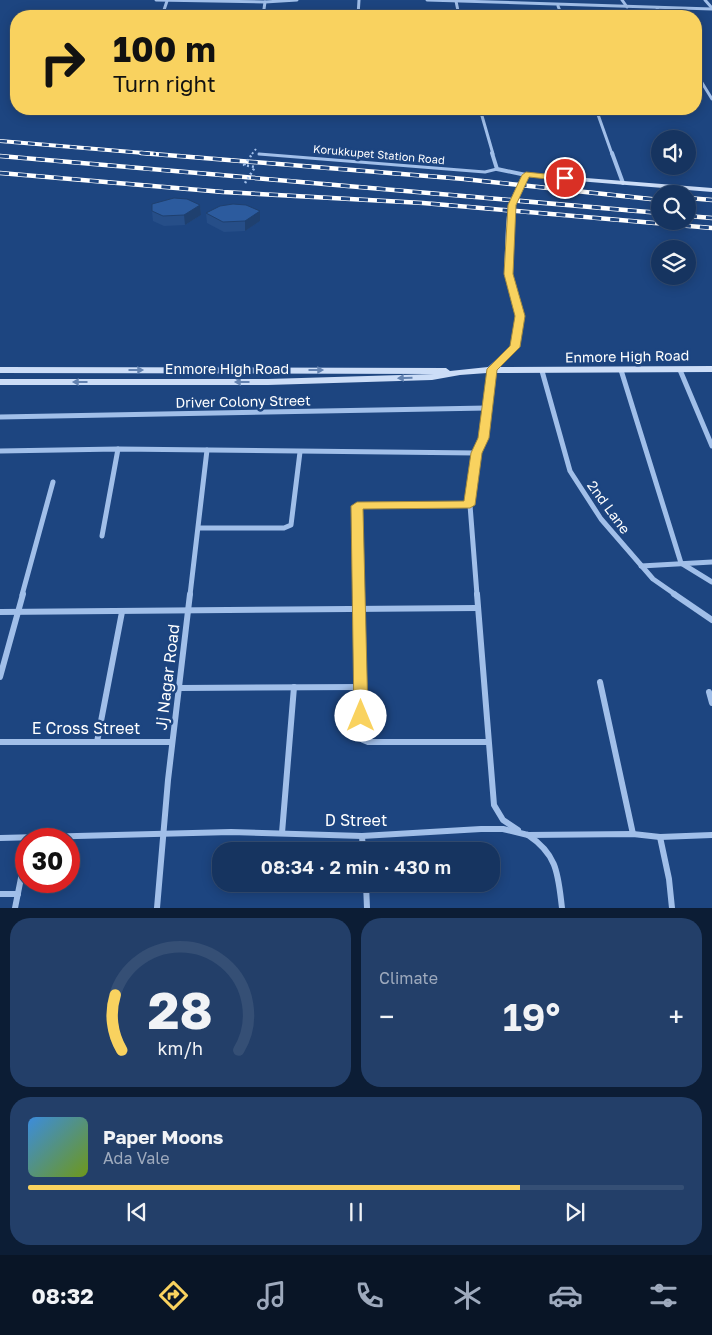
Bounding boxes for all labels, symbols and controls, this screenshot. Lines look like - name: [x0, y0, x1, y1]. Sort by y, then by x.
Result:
- text: 100 m: [113, 28, 216, 70]
- icon: right: [30, 30, 95, 95]
- text: Turn right: [113, 70, 216, 97]
- map controls: [651, 130, 696, 285]
- button: sound: [651, 130, 696, 175]
- street label: Korukkupet Station Road: [313, 142, 445, 166]
- pin: [544, 157, 586, 199]
- icon: arrive: [551, 164, 579, 192]
- button: search: [651, 185, 696, 230]
- button: layers: [651, 240, 696, 285]
- street label: Enmore High Road: [565, 346, 689, 366]
- street label: Enmore High Road: [165, 360, 289, 377]
- one-way arrow: [128, 366, 144, 374]
- one-way arrow: [308, 366, 324, 374]
- one-way arrow: [397, 374, 413, 382]
- one-way arrow: [72, 378, 88, 386]
- one-way arrow: [234, 378, 250, 386]
- street label: Driver Colony Street: [175, 391, 311, 411]
- street label: 2nd Lane: [584, 477, 634, 537]
- street label: Jj Nagar Road: [151, 623, 183, 731]
- position arrow: [334, 689, 386, 741]
- street label: E Cross Street: [32, 718, 140, 738]
- street label: D Street: [325, 810, 387, 830]
- speed limit sign: 30: [15, 828, 80, 893]
- text: 08:34 · 2 min · 430 m: [261, 855, 451, 878]
- text: Climate: [379, 968, 438, 988]
- text: 28: [148, 978, 213, 1040]
- text: 19°: [503, 994, 560, 1039]
- text: −: [379, 1000, 394, 1033]
- text: +: [669, 1000, 684, 1033]
- text: km/h: [158, 1037, 203, 1059]
- text: Paper Moons: [103, 1125, 223, 1148]
- text: Ada Vale: [103, 1148, 169, 1168]
- icon: previous: [123, 1198, 151, 1226]
- icon: pause: [342, 1198, 370, 1226]
- icon: next: [561, 1198, 589, 1226]
- icon: directions: [156, 1278, 191, 1313]
- icon: music: [254, 1278, 289, 1313]
- icon: phone: [352, 1278, 387, 1313]
- icon: climate: [450, 1278, 485, 1313]
- icon: car: [548, 1278, 583, 1313]
- icon: filters: [646, 1278, 681, 1313]
- text: 08:32: [31, 1282, 94, 1309]

